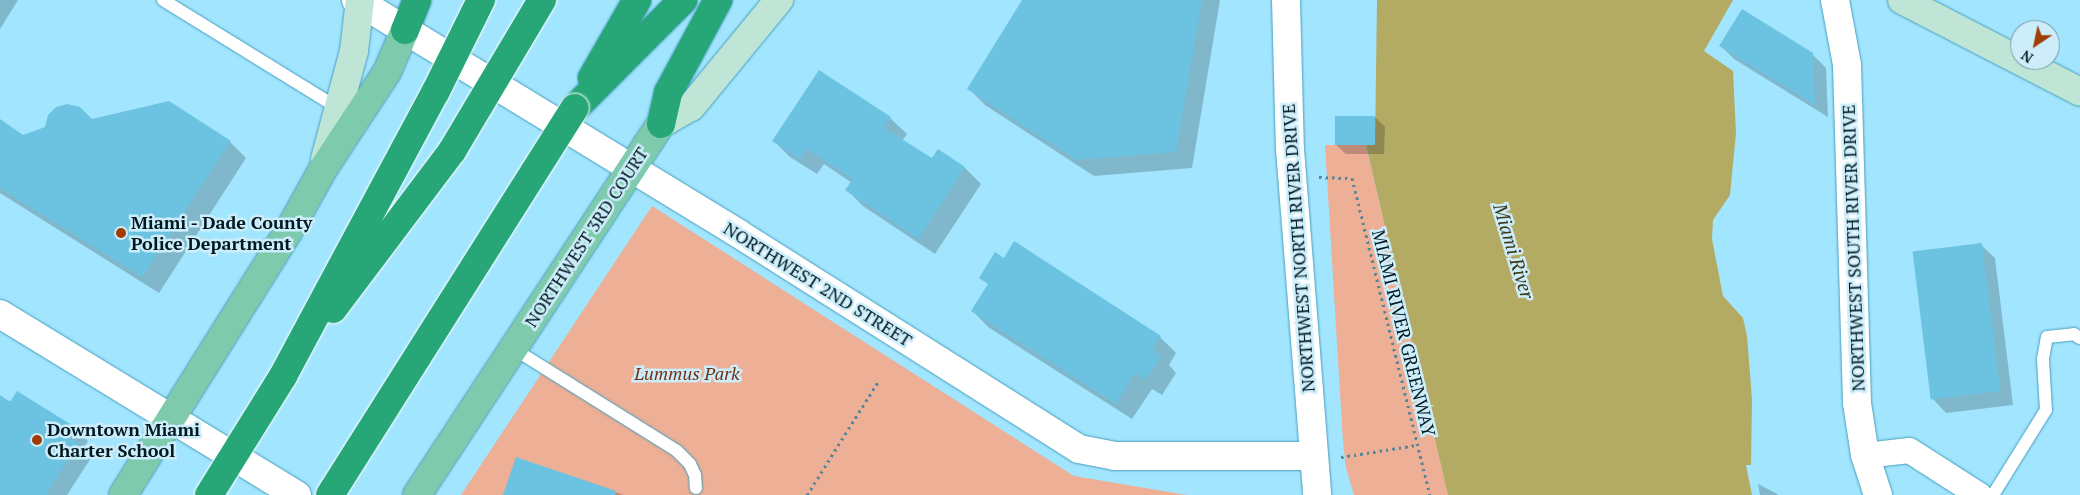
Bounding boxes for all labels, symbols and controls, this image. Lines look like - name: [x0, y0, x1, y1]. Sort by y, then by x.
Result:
- north arrow: [2010, 20, 2060, 70]
- text: N: [2017, 46, 2037, 68]
- street label: NORTHWEST NORTH RIVER DRIVE: [1277, 103, 1319, 393]
- street label: NORTHWEST SOUTH RIVER DRIVE: [1837, 104, 1869, 392]
- street label: NORTHWEST 3RD COURT: [520, 143, 652, 331]
- water label: Miami River: [1489, 201, 1539, 301]
- place label: Miami - Dade County Police Department: [131, 212, 314, 254]
- street label: NORTHWEST 2ND STREET: [720, 217, 916, 351]
- marker: Miami - Dade County Police Department: [115, 227, 127, 239]
- street label: MIAMI RIVER GREENWAY: [1368, 227, 1440, 439]
- park label: Lummus Park: [634, 362, 740, 384]
- place label: Downtown Miami Charter School: [47, 419, 200, 462]
- marker: Downtown Miami Charter School: [31, 434, 43, 446]

